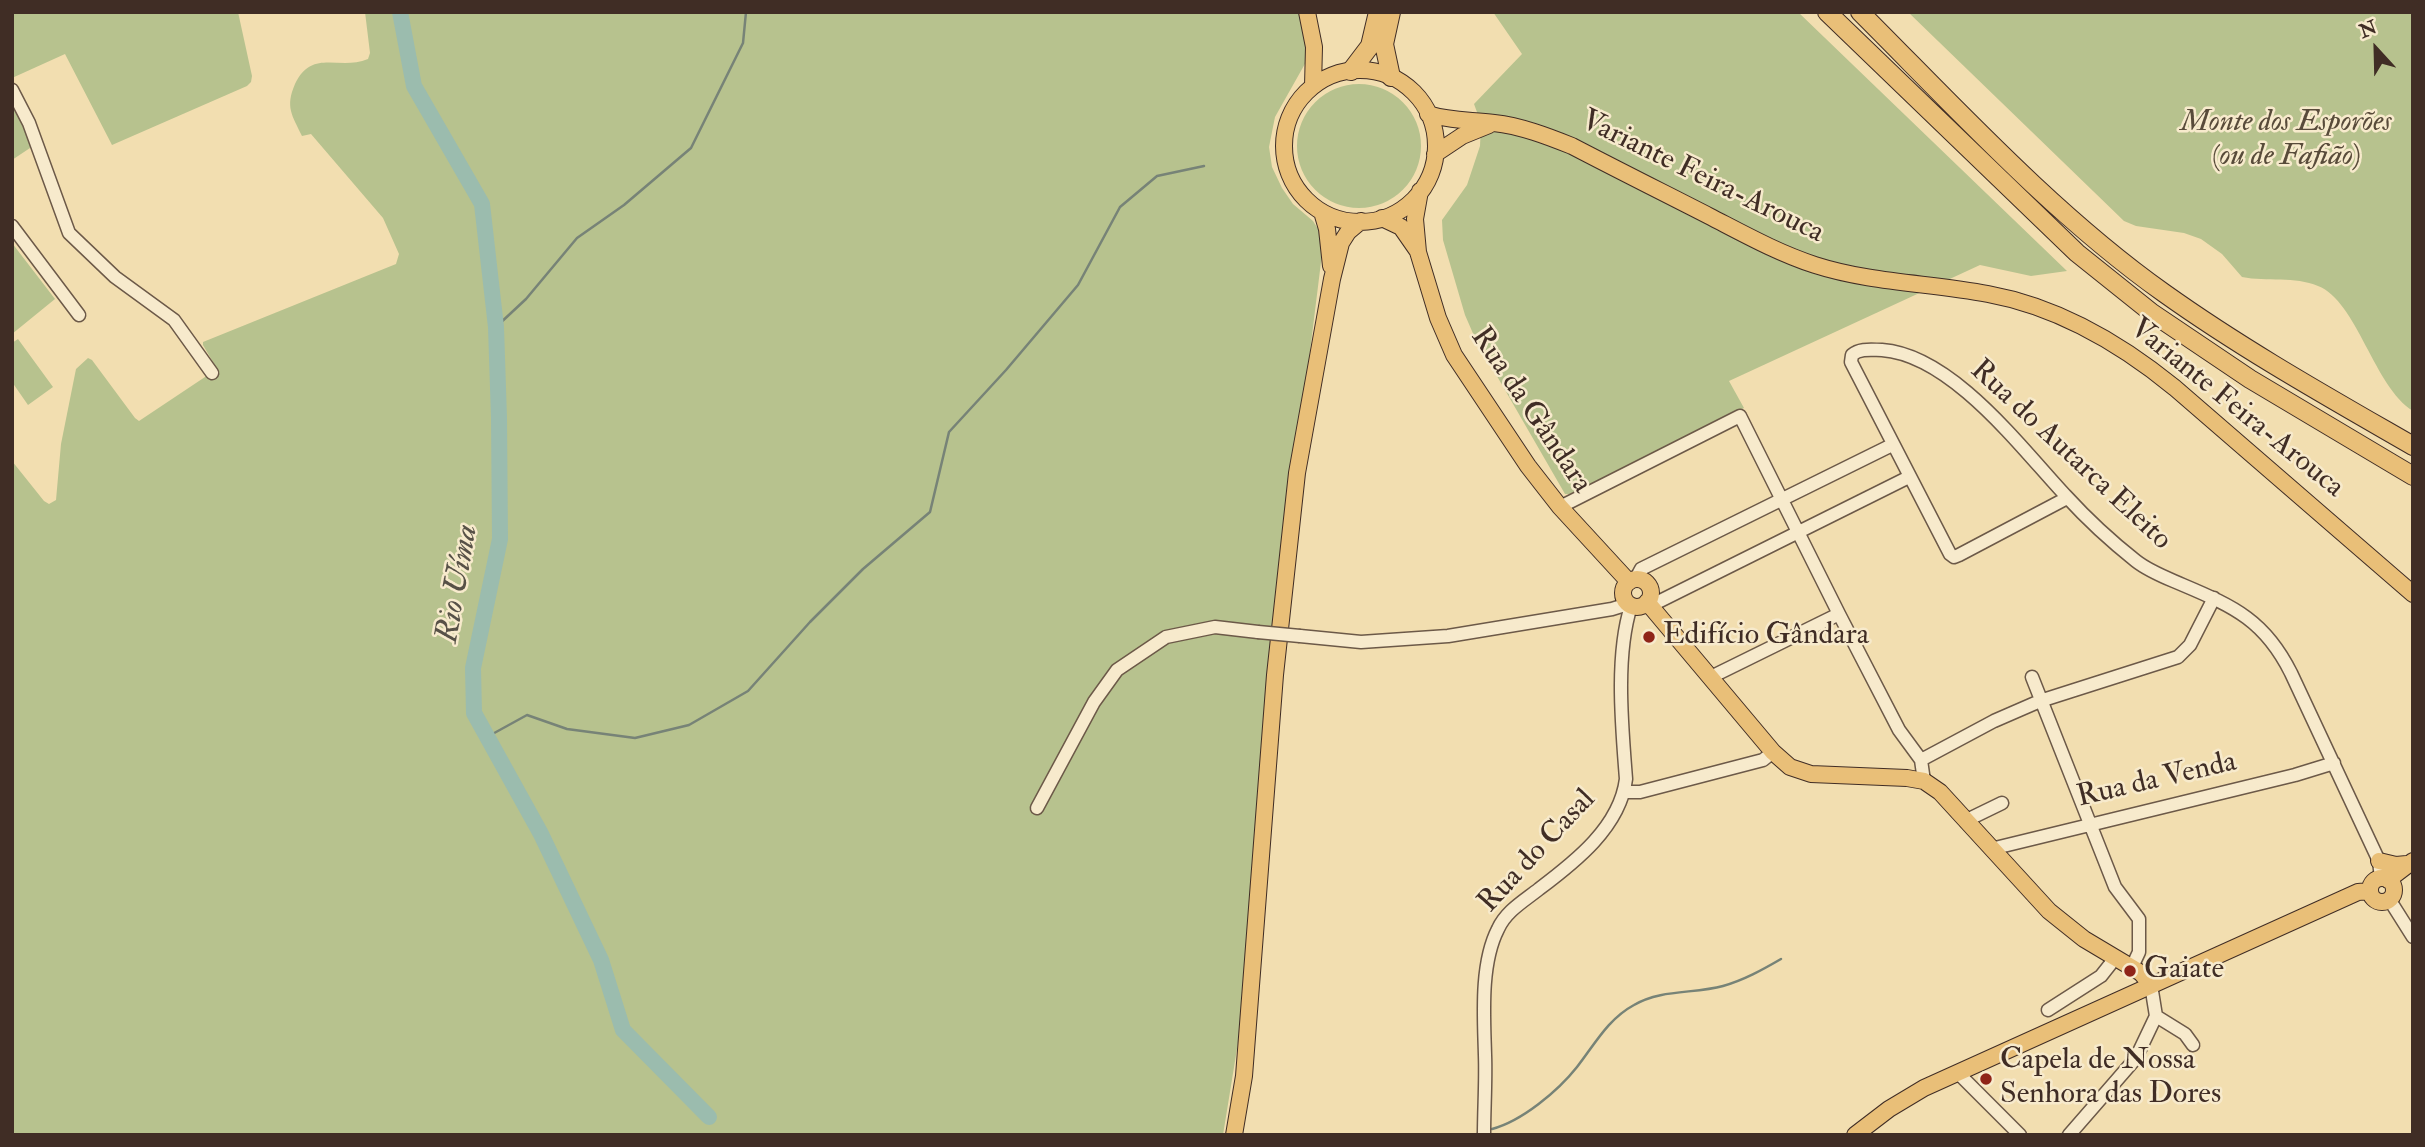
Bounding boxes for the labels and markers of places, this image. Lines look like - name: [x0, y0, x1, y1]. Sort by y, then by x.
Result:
- place label: Edifício Gândara: [1663, 619, 1869, 655]
- marker: Edifício Gândara: [1641, 629, 1657, 645]
- place label: Gaiate: [2144, 953, 2224, 989]
- marker: Gaiate: [2122, 963, 2138, 979]
- place label: Capela de Nossa Senhora das Dores: [2000, 1044, 2221, 1114]
- marker: Capela de Nossa Senhora das Dores: [1978, 1071, 1994, 1087]

